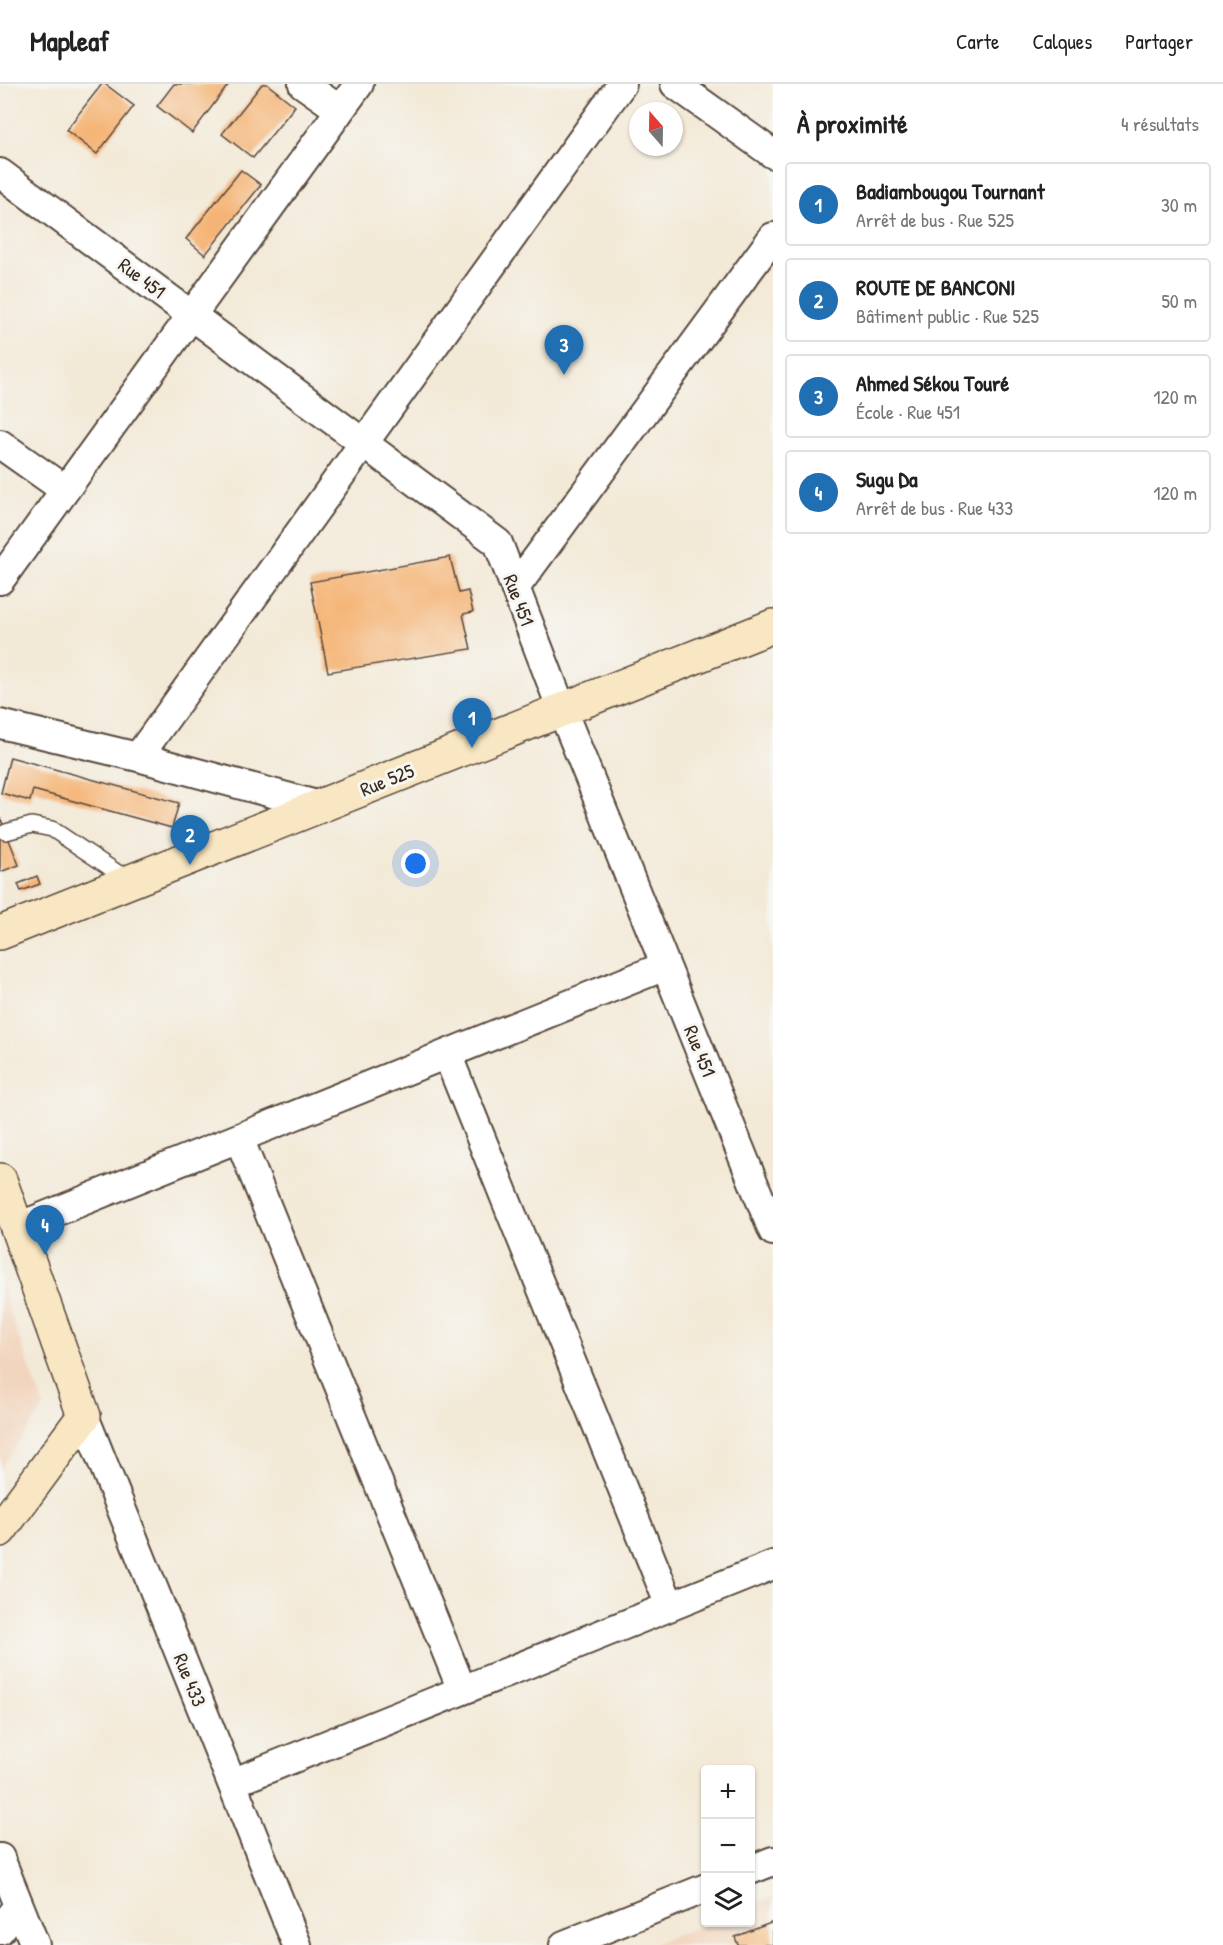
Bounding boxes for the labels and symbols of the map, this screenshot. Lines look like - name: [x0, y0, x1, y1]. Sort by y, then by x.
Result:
- north arrow: [629, 102, 683, 156]
- street label: Rue 451: [113, 251, 172, 304]
- pin: 3: [544, 326, 584, 375]
- street label: Rue 451: [497, 570, 542, 629]
- pin: 1: [452, 698, 492, 748]
- street label: Rue 525: [356, 756, 418, 803]
- pin: 2: [170, 816, 210, 865]
- your location: [401, 849, 430, 878]
- street label: Rue 451: [678, 1021, 723, 1080]
- pin: 4: [26, 1206, 64, 1255]
- street label: Rue 433: [168, 1649, 213, 1710]

